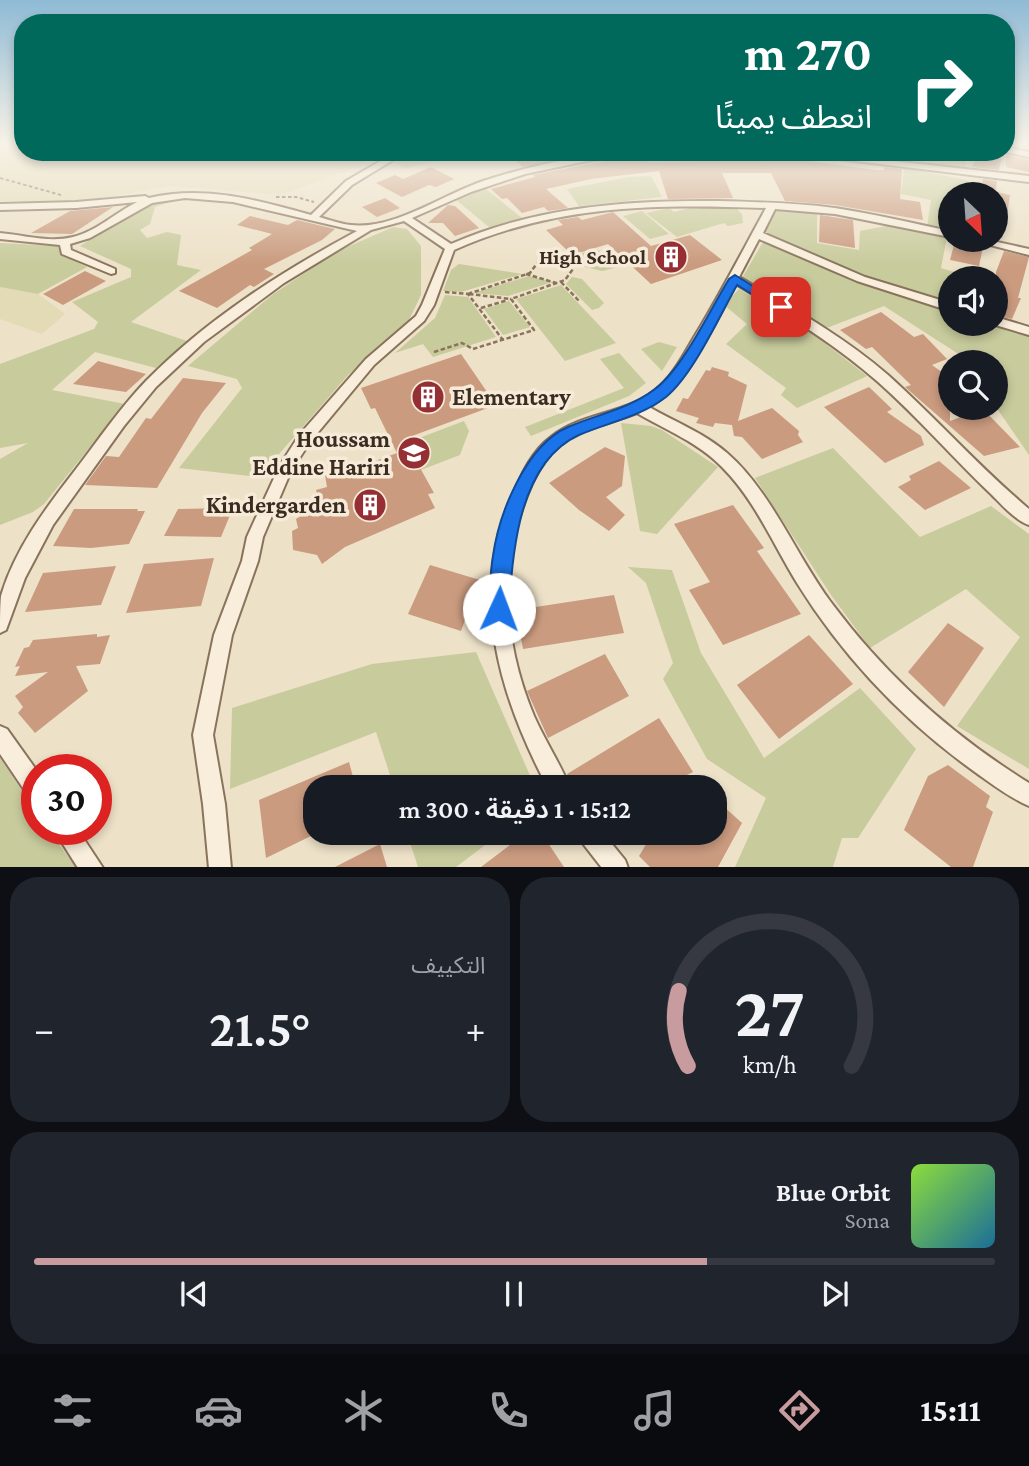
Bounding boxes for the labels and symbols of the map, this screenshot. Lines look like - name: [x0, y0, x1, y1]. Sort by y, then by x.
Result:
- north arrow: [938, 182, 1008, 252]
- building icon: High School: [652, 238, 690, 276]
- place label: High School: [539, 245, 646, 269]
- pin: [751, 277, 811, 337]
- building icon: Elementary: [409, 378, 447, 416]
- place label: Elementary: [452, 383, 571, 410]
- place label: Houssam Eddine Hariri: [252, 425, 391, 480]
- school or university icon: Houssam Eddine Hariri: [395, 434, 433, 472]
- building icon: Kindergarden: [351, 486, 389, 524]
- place label: Kindergarden: [206, 491, 346, 518]
- position arrow: [462, 572, 536, 646]
- speed limit sign: 30: [21, 754, 112, 845]

